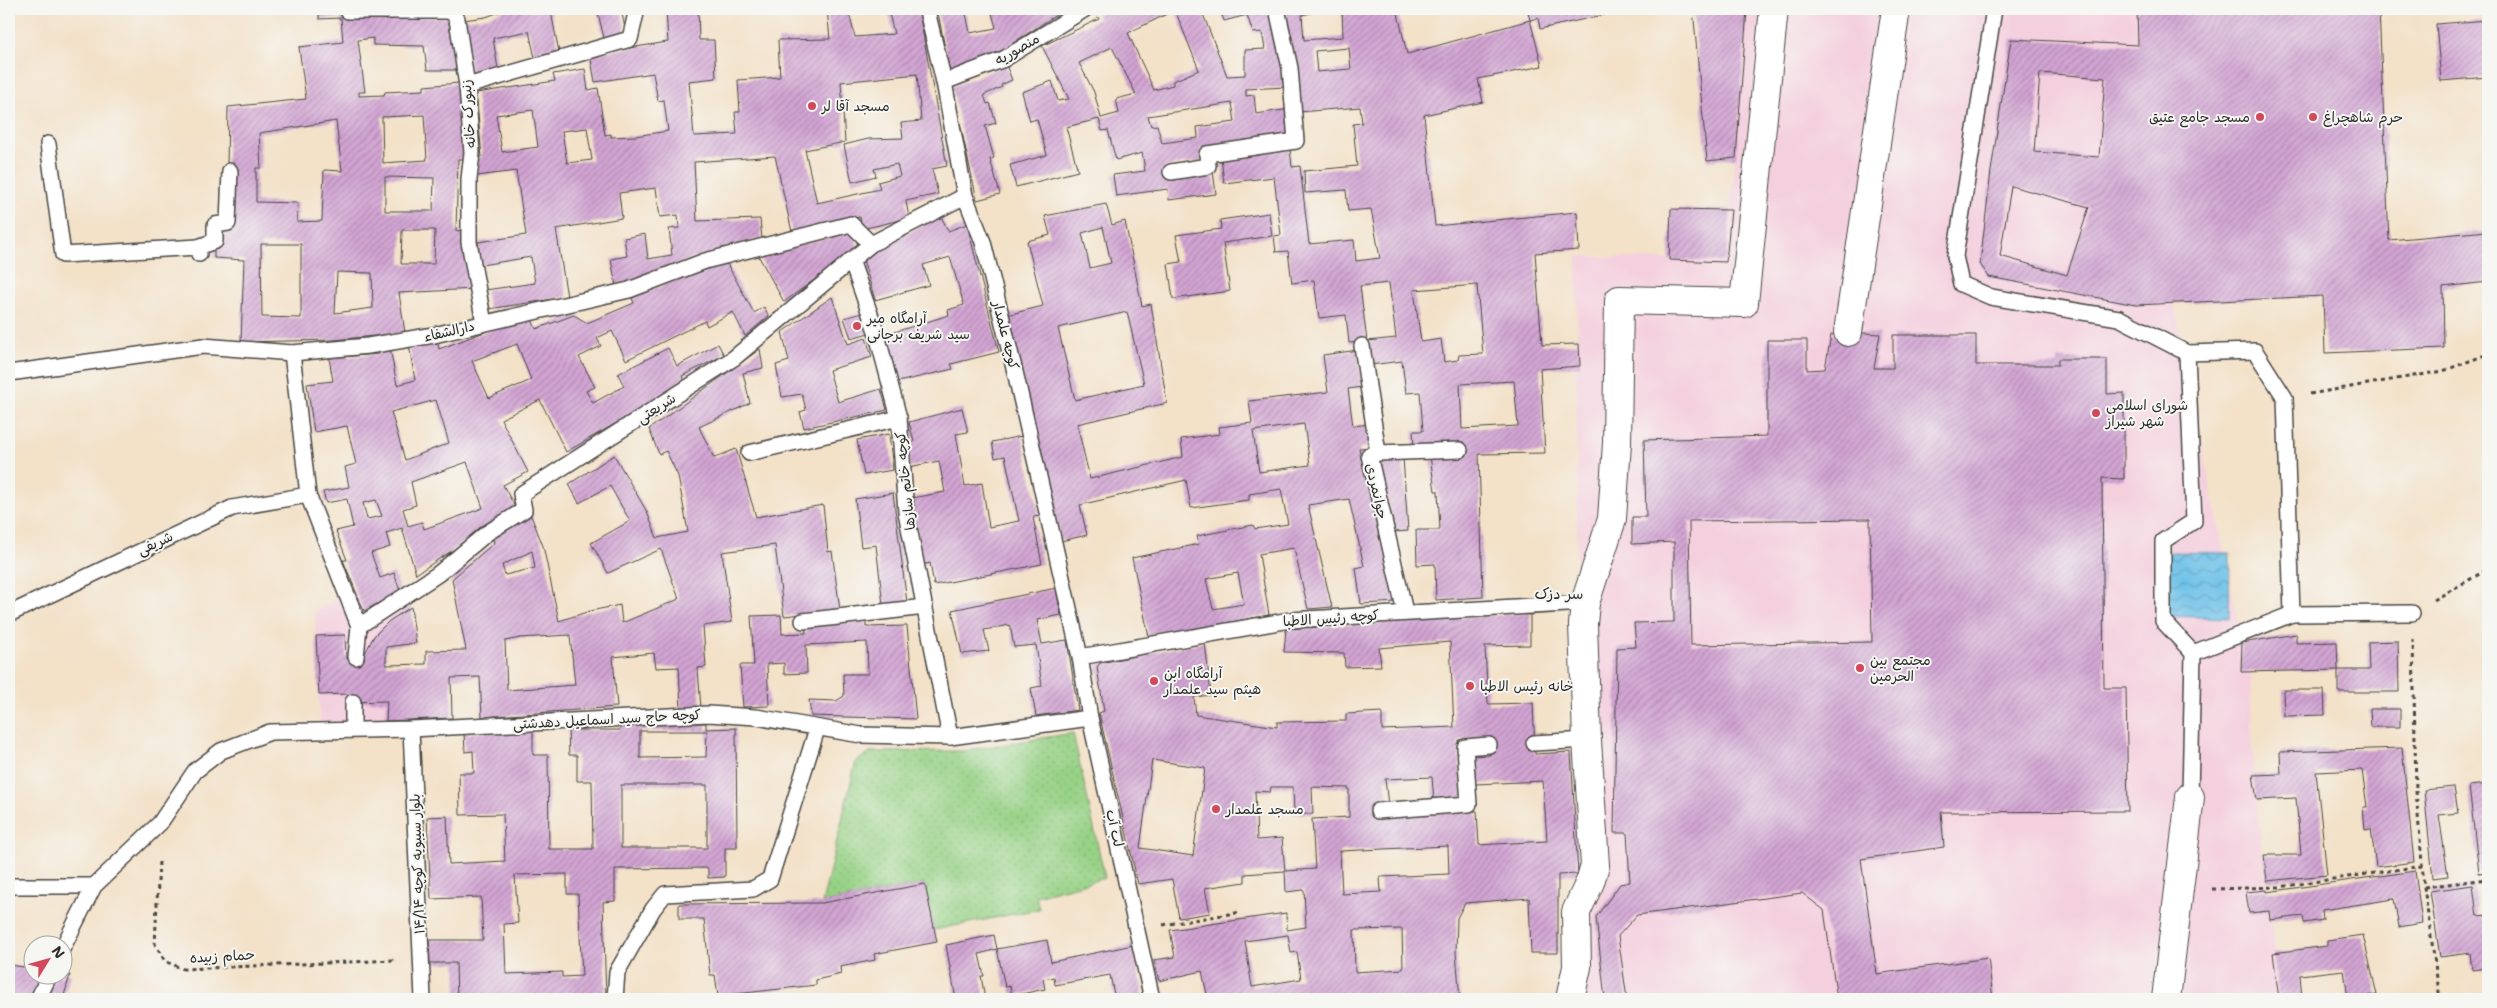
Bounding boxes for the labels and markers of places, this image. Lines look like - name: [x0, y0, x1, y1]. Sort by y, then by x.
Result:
- place label: مسجد آقا لر: [821, 97, 890, 115]
- marker: مسجد آقا لر: [806, 100, 818, 112]
- place label: مسجد جامع عتیق: [2149, 108, 2250, 128]
- place label: حرم شاهچراغ: [2323, 108, 2403, 129]
- marker: مسجد جامع عتیق: [2254, 111, 2266, 123]
- marker: حرم شاهچراغ: [2307, 111, 2319, 123]
- place label: آرامگاه میر سید شریف برجانی: [866, 309, 970, 343]
- marker: آرامگاه میر سید شریف برجانی: [851, 320, 863, 332]
- place label: شورای اسلامی شهر شیراز: [2105, 396, 2188, 430]
- marker: شورای اسلامی شهر شیراز: [2090, 407, 2102, 419]
- place label: مجتمع بین الحرمین: [1870, 651, 1931, 685]
- marker: مجتمع بین الحرمین: [1854, 662, 1866, 674]
- place label: آرامگاه ابن هیثم سید علمدار: [1163, 664, 1261, 700]
- marker: آرامگاه ابن هیثم سید علمدار: [1148, 675, 1160, 687]
- place label: خانه رئیس الاطبا: [1480, 677, 1573, 695]
- marker: خانه رئیس الاطبا: [1464, 680, 1476, 692]
- place label: مسجد علمدار: [1225, 800, 1304, 818]
- marker: مسجد علمدار: [1210, 803, 1222, 815]

